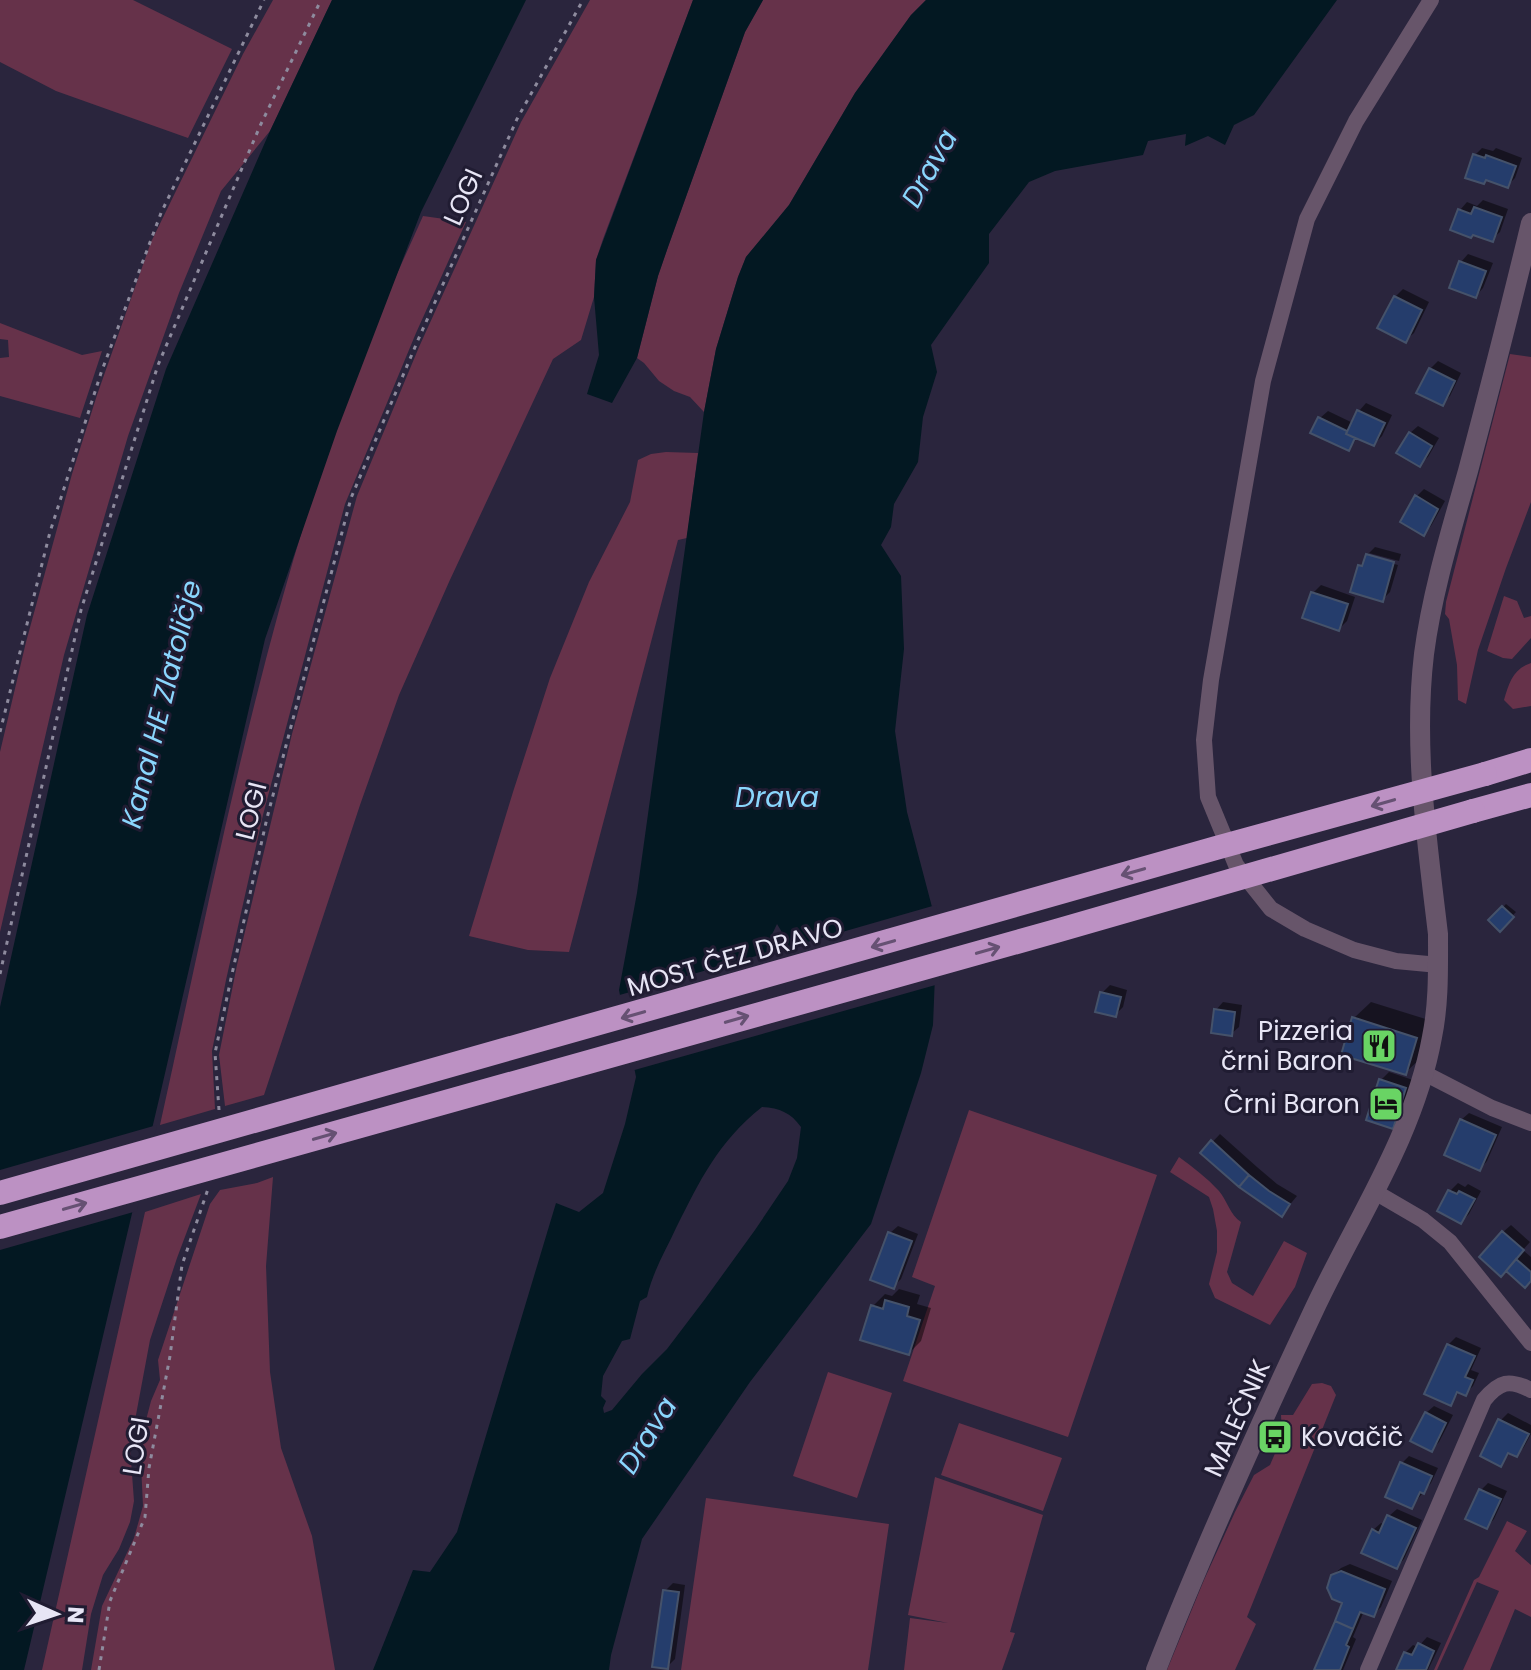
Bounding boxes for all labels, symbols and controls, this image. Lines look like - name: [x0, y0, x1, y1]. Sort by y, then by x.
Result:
- water label: Drava: [892, 122, 967, 214]
- street label: LOGI: [435, 163, 491, 231]
- water label: Kanal HE Zlatoličje: [112, 576, 211, 832]
- street label: LOGI: [226, 778, 276, 844]
- water label: Drava: [735, 778, 819, 817]
- one-way arrow: [1371, 796, 1396, 811]
- one-way arrow: [1120, 865, 1146, 880]
- street label: MOST ČEZ DRAVO: [623, 909, 847, 1005]
- one-way arrow: [870, 937, 896, 952]
- one-way arrow: [974, 942, 1000, 957]
- one-way arrow: [620, 1008, 646, 1023]
- one-way arrow: [724, 1011, 750, 1026]
- place label: Pizzeria črni Baron: [1221, 1013, 1353, 1079]
- restaurant icon: Pizzeria črni Baron: [1360, 1027, 1398, 1065]
- hotel icon: Črni Baron: [1367, 1085, 1405, 1123]
- place label: Črni Baron: [1224, 1086, 1360, 1122]
- one-way arrow: [312, 1128, 338, 1143]
- one-way arrow: [62, 1198, 88, 1213]
- street label: MALEČNIK: [1195, 1354, 1279, 1482]
- water label: Drava: [609, 1389, 686, 1481]
- street label: LOGI: [114, 1414, 158, 1478]
- bus stop icon: Kovačič: [1256, 1418, 1294, 1456]
- place label: Kovačič: [1301, 1419, 1403, 1455]
- north arrow: [16, 1574, 96, 1654]
- text: N: [60, 1606, 91, 1624]

